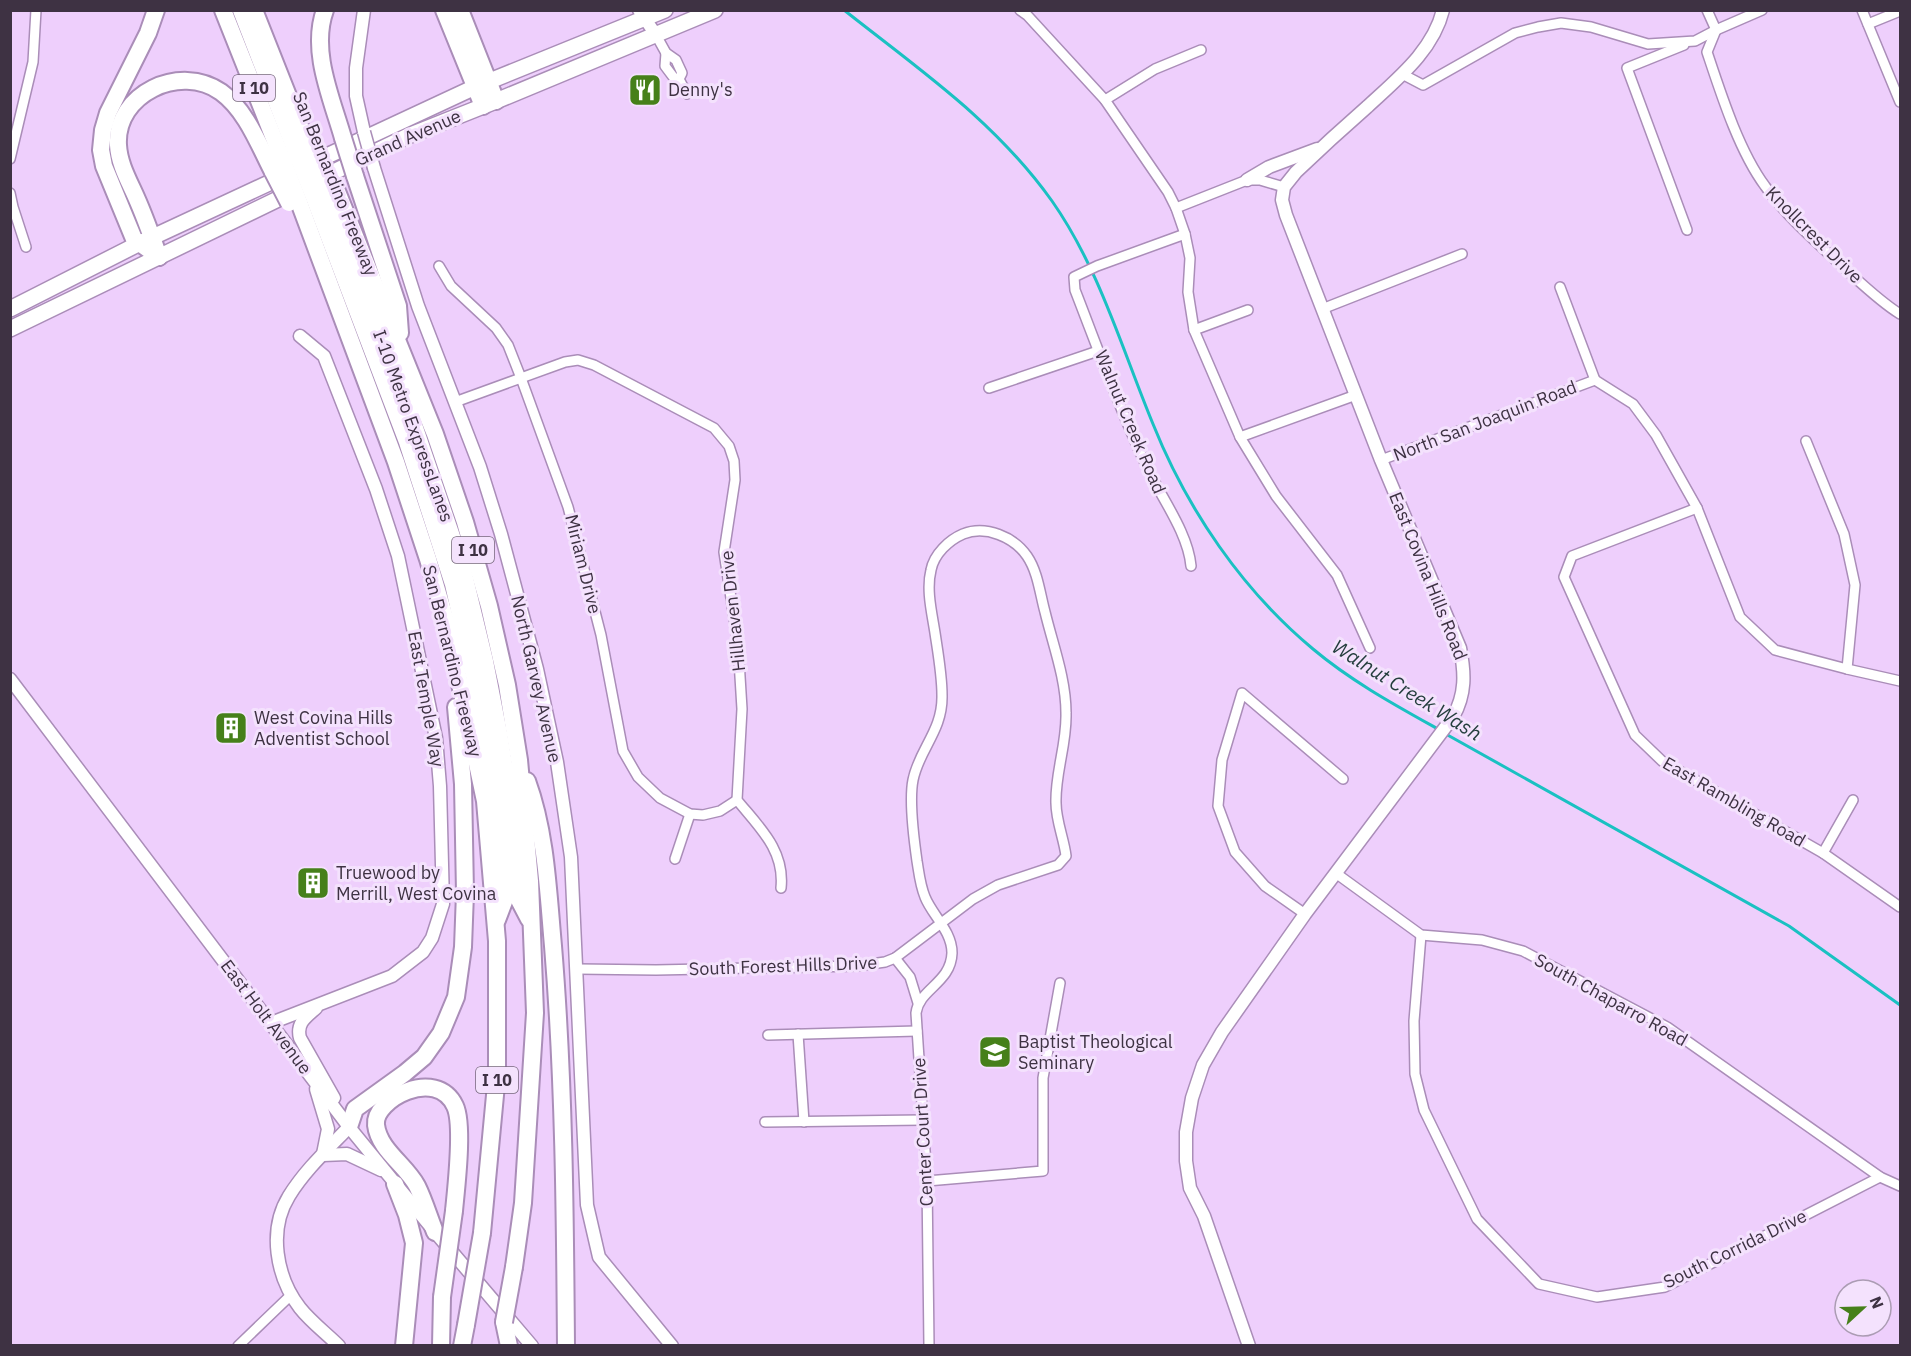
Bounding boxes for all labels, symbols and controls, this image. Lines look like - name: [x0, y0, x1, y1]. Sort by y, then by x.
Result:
- restaurant icon: Denny's: [627, 72, 663, 108]
- road number: I 10: [233, 75, 275, 101]
- place label: Denny's: [668, 78, 733, 101]
- street label: San Bernardino Freeway: [288, 88, 383, 279]
- street label: Grand Avenue: [351, 104, 465, 171]
- street label: Knollcrest Drive: [1761, 181, 1868, 288]
- street label: I-10 Metro ExpressLanes: [368, 327, 459, 525]
- street label: Walnut Creek Road: [1090, 346, 1171, 497]
- street label: North San Joaquin Road: [1390, 375, 1580, 466]
- street label: East Covina Hills Road: [1384, 488, 1473, 663]
- street label: Miriam Drive: [560, 512, 607, 616]
- road number: I 10: [452, 537, 494, 563]
- street label: Hillhaven Drive: [715, 549, 750, 673]
- street label: San Bernardino Freeway: [418, 563, 487, 759]
- street label: North Garvey Avenue: [506, 593, 567, 765]
- street label: East Temple Way: [403, 629, 450, 769]
- water label: Walnut Creek Wash: [1327, 633, 1487, 746]
- place label: West Covina Hills Adventist School: [254, 706, 393, 750]
- building icon: West Covina Hills Adventist School: [213, 710, 249, 746]
- street label: East Rambling Road: [1659, 751, 1810, 852]
- place label: Truewood by Merrill, West Covina: [336, 861, 497, 905]
- building icon: Truewood by Merrill, West Covina: [295, 865, 331, 901]
- street label: South Chaparro Road: [1531, 948, 1692, 1051]
- street label: South Forest Hills Drive: [688, 951, 878, 980]
- street label: East Holt Avenue: [216, 955, 317, 1079]
- place label: Baptist Theological Seminary: [1018, 1030, 1173, 1074]
- school or university icon: Baptist Theological Seminary: [977, 1034, 1013, 1070]
- street label: Center Court Drive: [907, 1057, 938, 1207]
- road number: I 10: [476, 1067, 518, 1093]
- street label: South Corrida Drive: [1659, 1204, 1810, 1293]
- north arrow: [1833, 1278, 1893, 1338]
- text: N: [1865, 1293, 1888, 1312]

